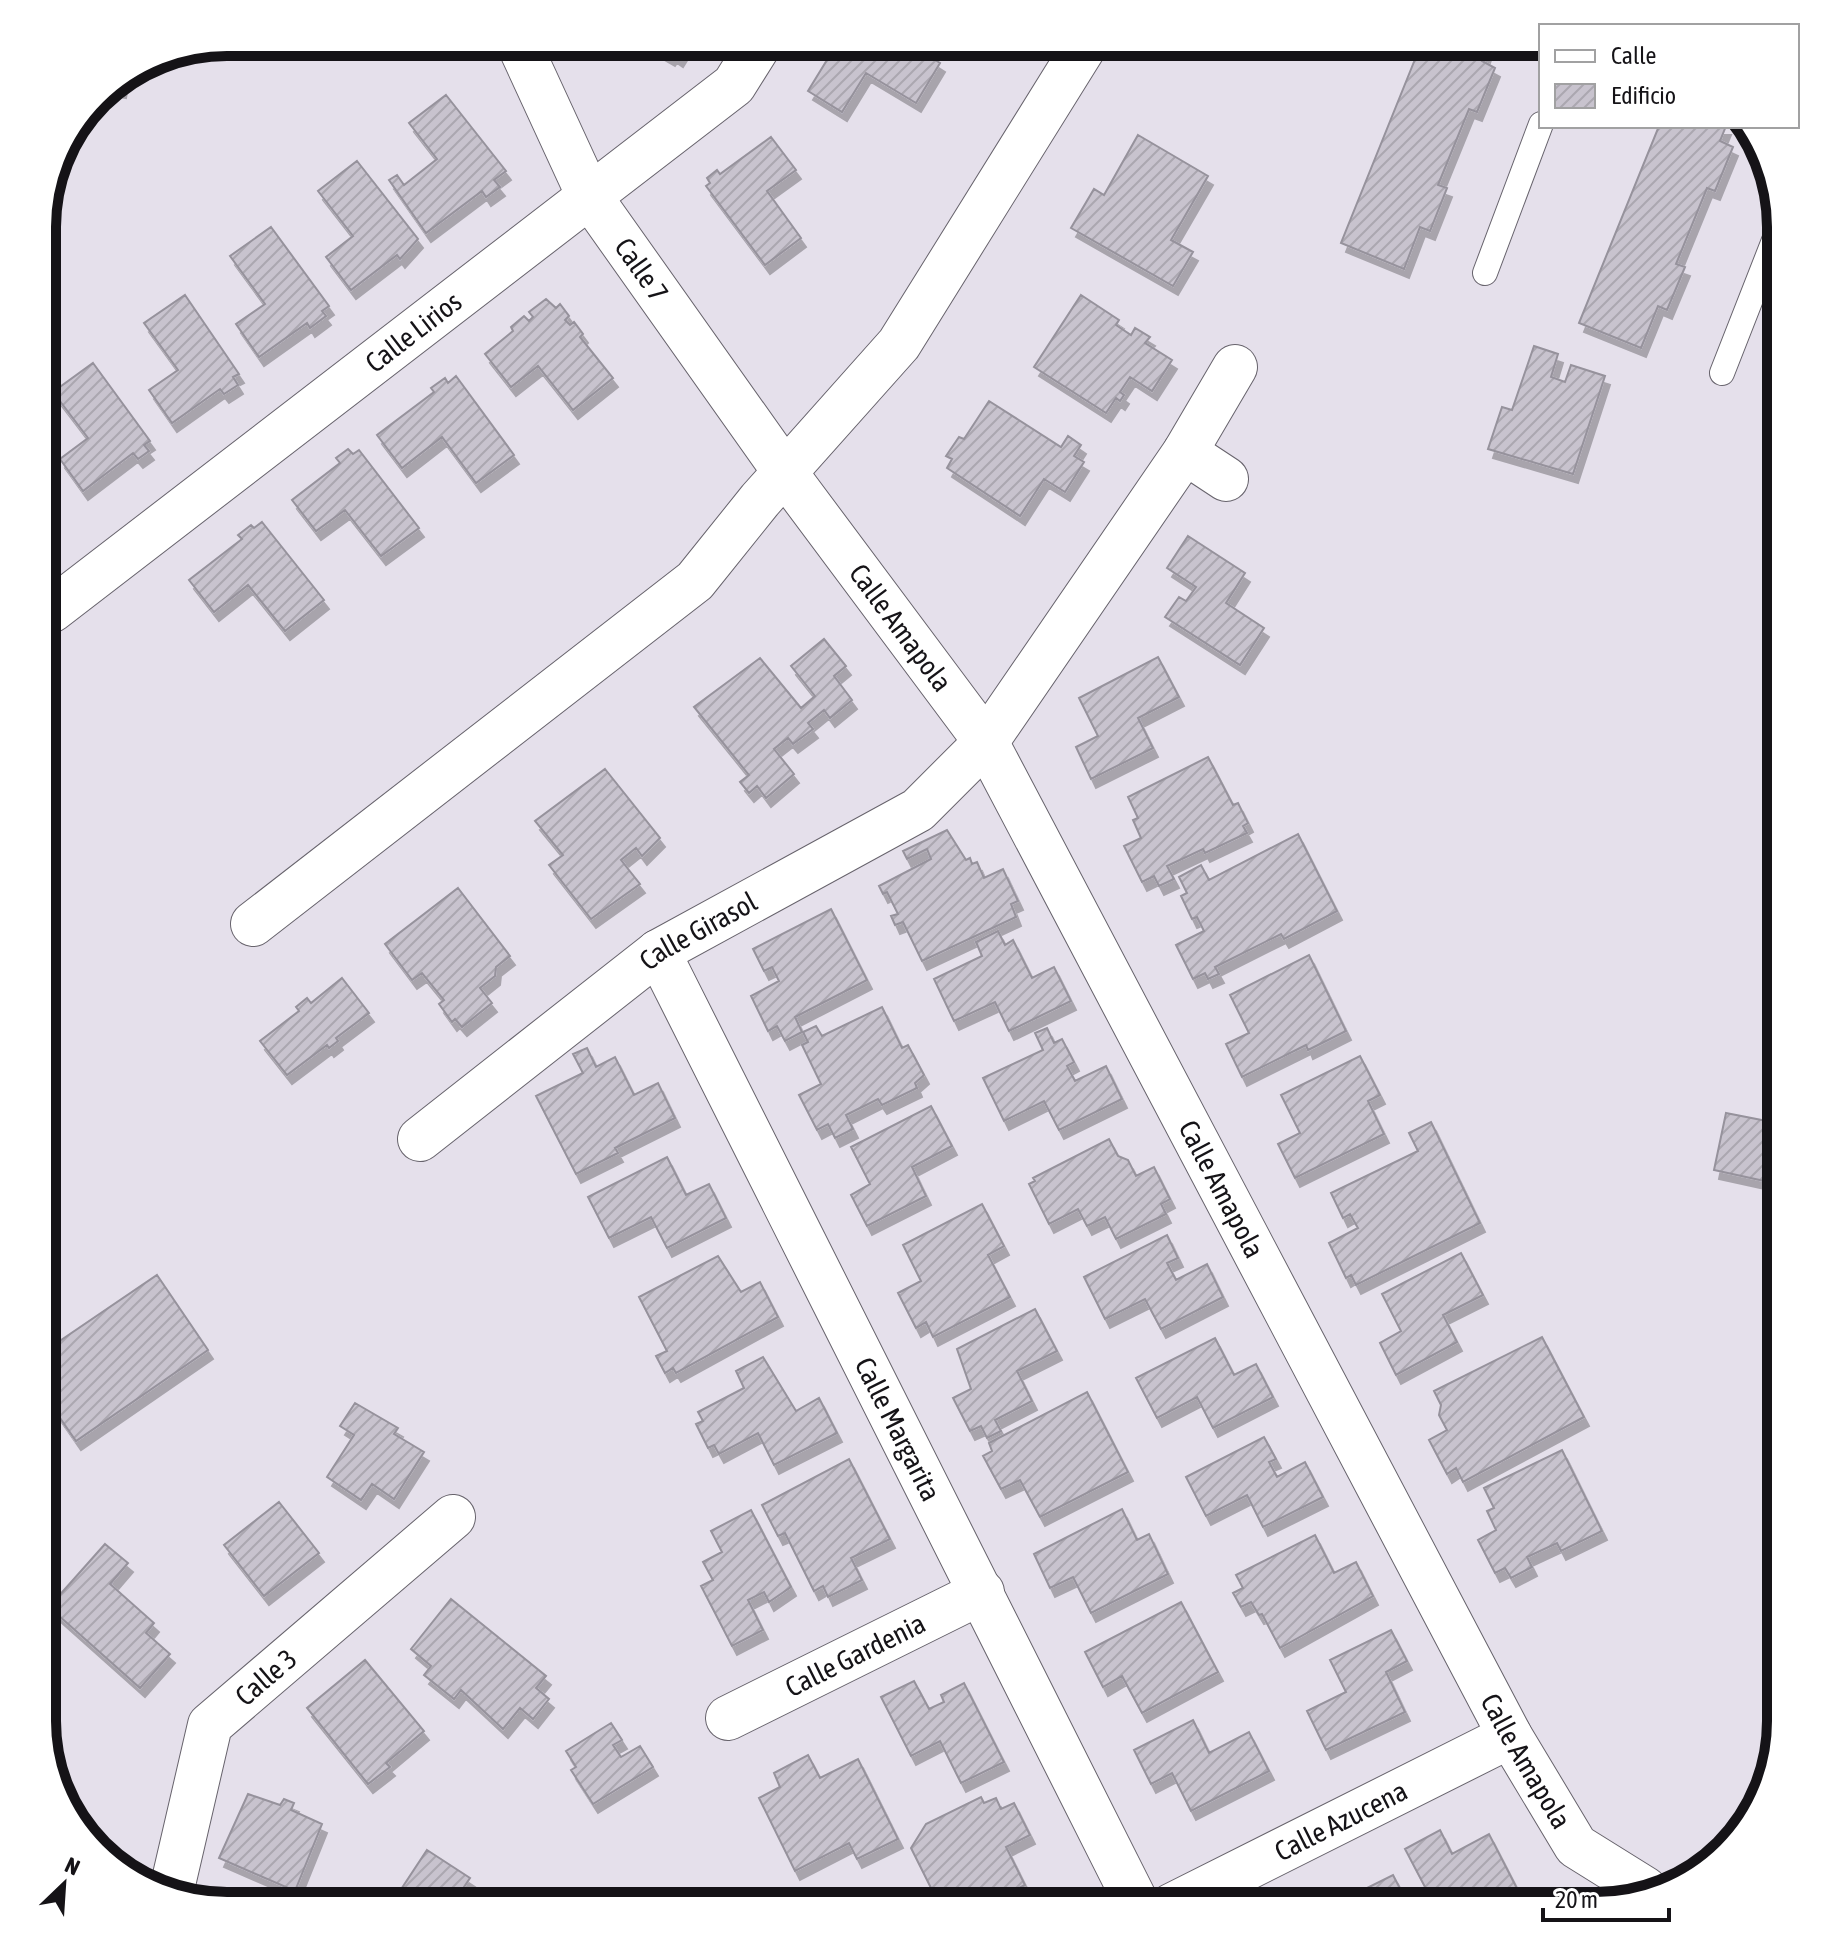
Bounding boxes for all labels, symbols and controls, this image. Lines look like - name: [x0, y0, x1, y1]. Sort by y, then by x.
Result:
- legend: [1539, 24, 1799, 128]
- text: Calle: [1611, 42, 1656, 69]
- text: Edificio: [1611, 82, 1676, 109]
- street label: Calle 7: [608, 232, 675, 307]
- street label: Calle Lirios: [359, 285, 467, 379]
- street label: Calle Amapola: [843, 558, 959, 698]
- street label: Calle Girasol: [633, 885, 763, 977]
- street label: Calle Amapola: [1172, 1115, 1271, 1263]
- street label: Calle Margarita: [849, 1352, 947, 1506]
- street label: Calle Gardenia: [780, 1607, 930, 1703]
- street label: Calle 3: [229, 1642, 303, 1712]
- street label: Calle Amapola: [1475, 1688, 1578, 1834]
- street label: Calle Azucena: [1269, 1774, 1412, 1867]
- north arrow: [24, 1844, 104, 1924]
- text: N: [61, 1851, 84, 1880]
- scale bar: [1543, 1872, 1669, 1922]
- text: 20 m: [1555, 1886, 1598, 1913]

